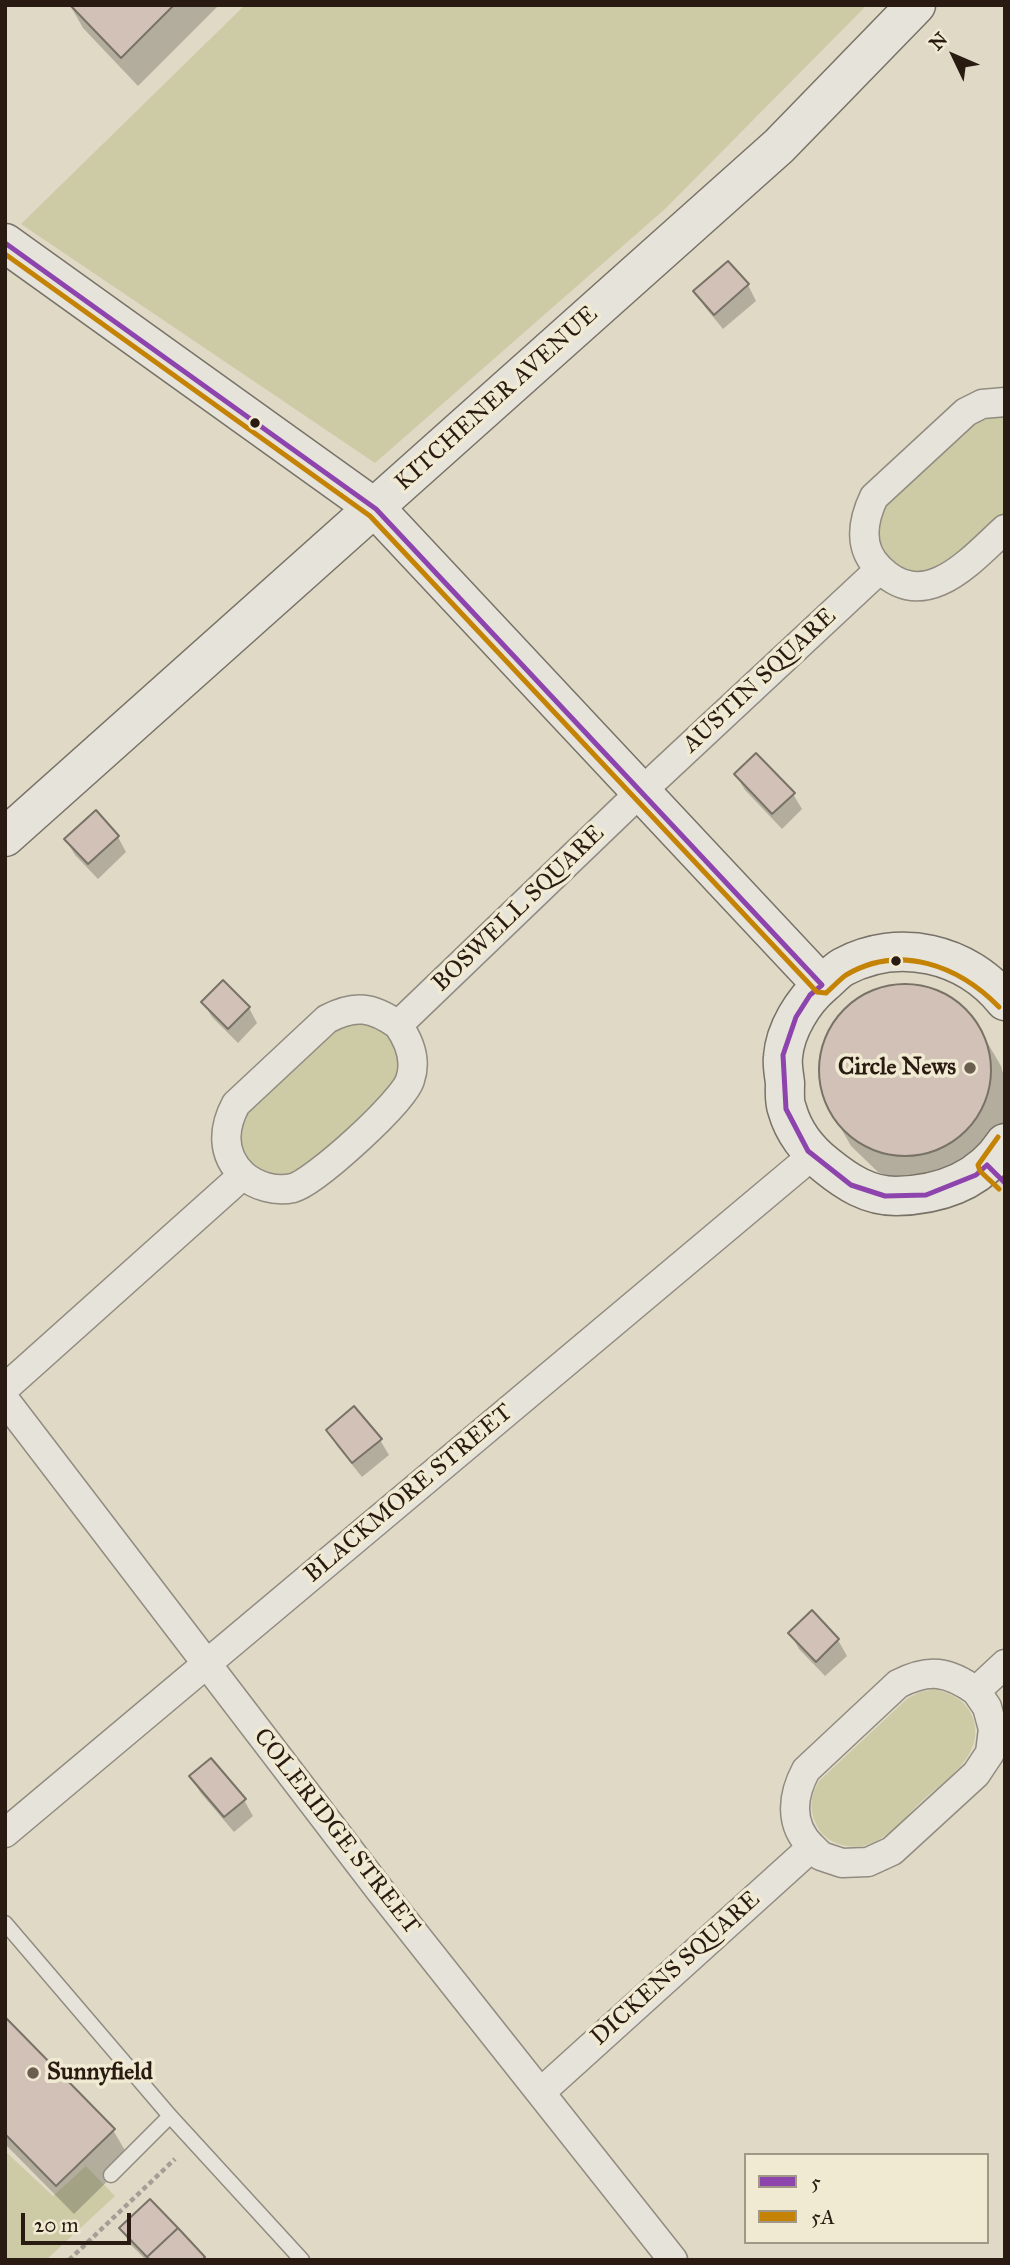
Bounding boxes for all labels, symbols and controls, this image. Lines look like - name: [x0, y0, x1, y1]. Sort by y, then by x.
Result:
- north arrow: [919, 21, 989, 91]
- text: N: [925, 27, 952, 55]
- street label: KITCHENER AVENUE: [390, 301, 604, 497]
- unlabelled marker: [248, 416, 262, 430]
- street label: AUSTIN SQUARE: [677, 603, 843, 759]
- street label: BOSWELL SQUARE: [427, 820, 611, 998]
- unlabelled marker: [889, 954, 903, 968]
- place label: Circle News: [838, 1054, 956, 1082]
- marker: Circle News: [962, 1060, 978, 1076]
- street label: BLACKMORE STREET: [299, 1398, 519, 1590]
- street label: COLERIDGE STREET: [247, 1723, 425, 1941]
- street label: DICKENS SQUARE: [586, 1886, 766, 2052]
- place label: Sunnyfield: [47, 2059, 153, 2087]
- marker: Sunnyfield: [25, 2065, 41, 2081]
- legend: [744, 2153, 989, 2244]
- text: 5: [811, 2169, 821, 2195]
- scale bar: [24, 2198, 135, 2242]
- text: 5A: [811, 2204, 835, 2230]
- text: 20 m: [34, 2212, 79, 2238]

